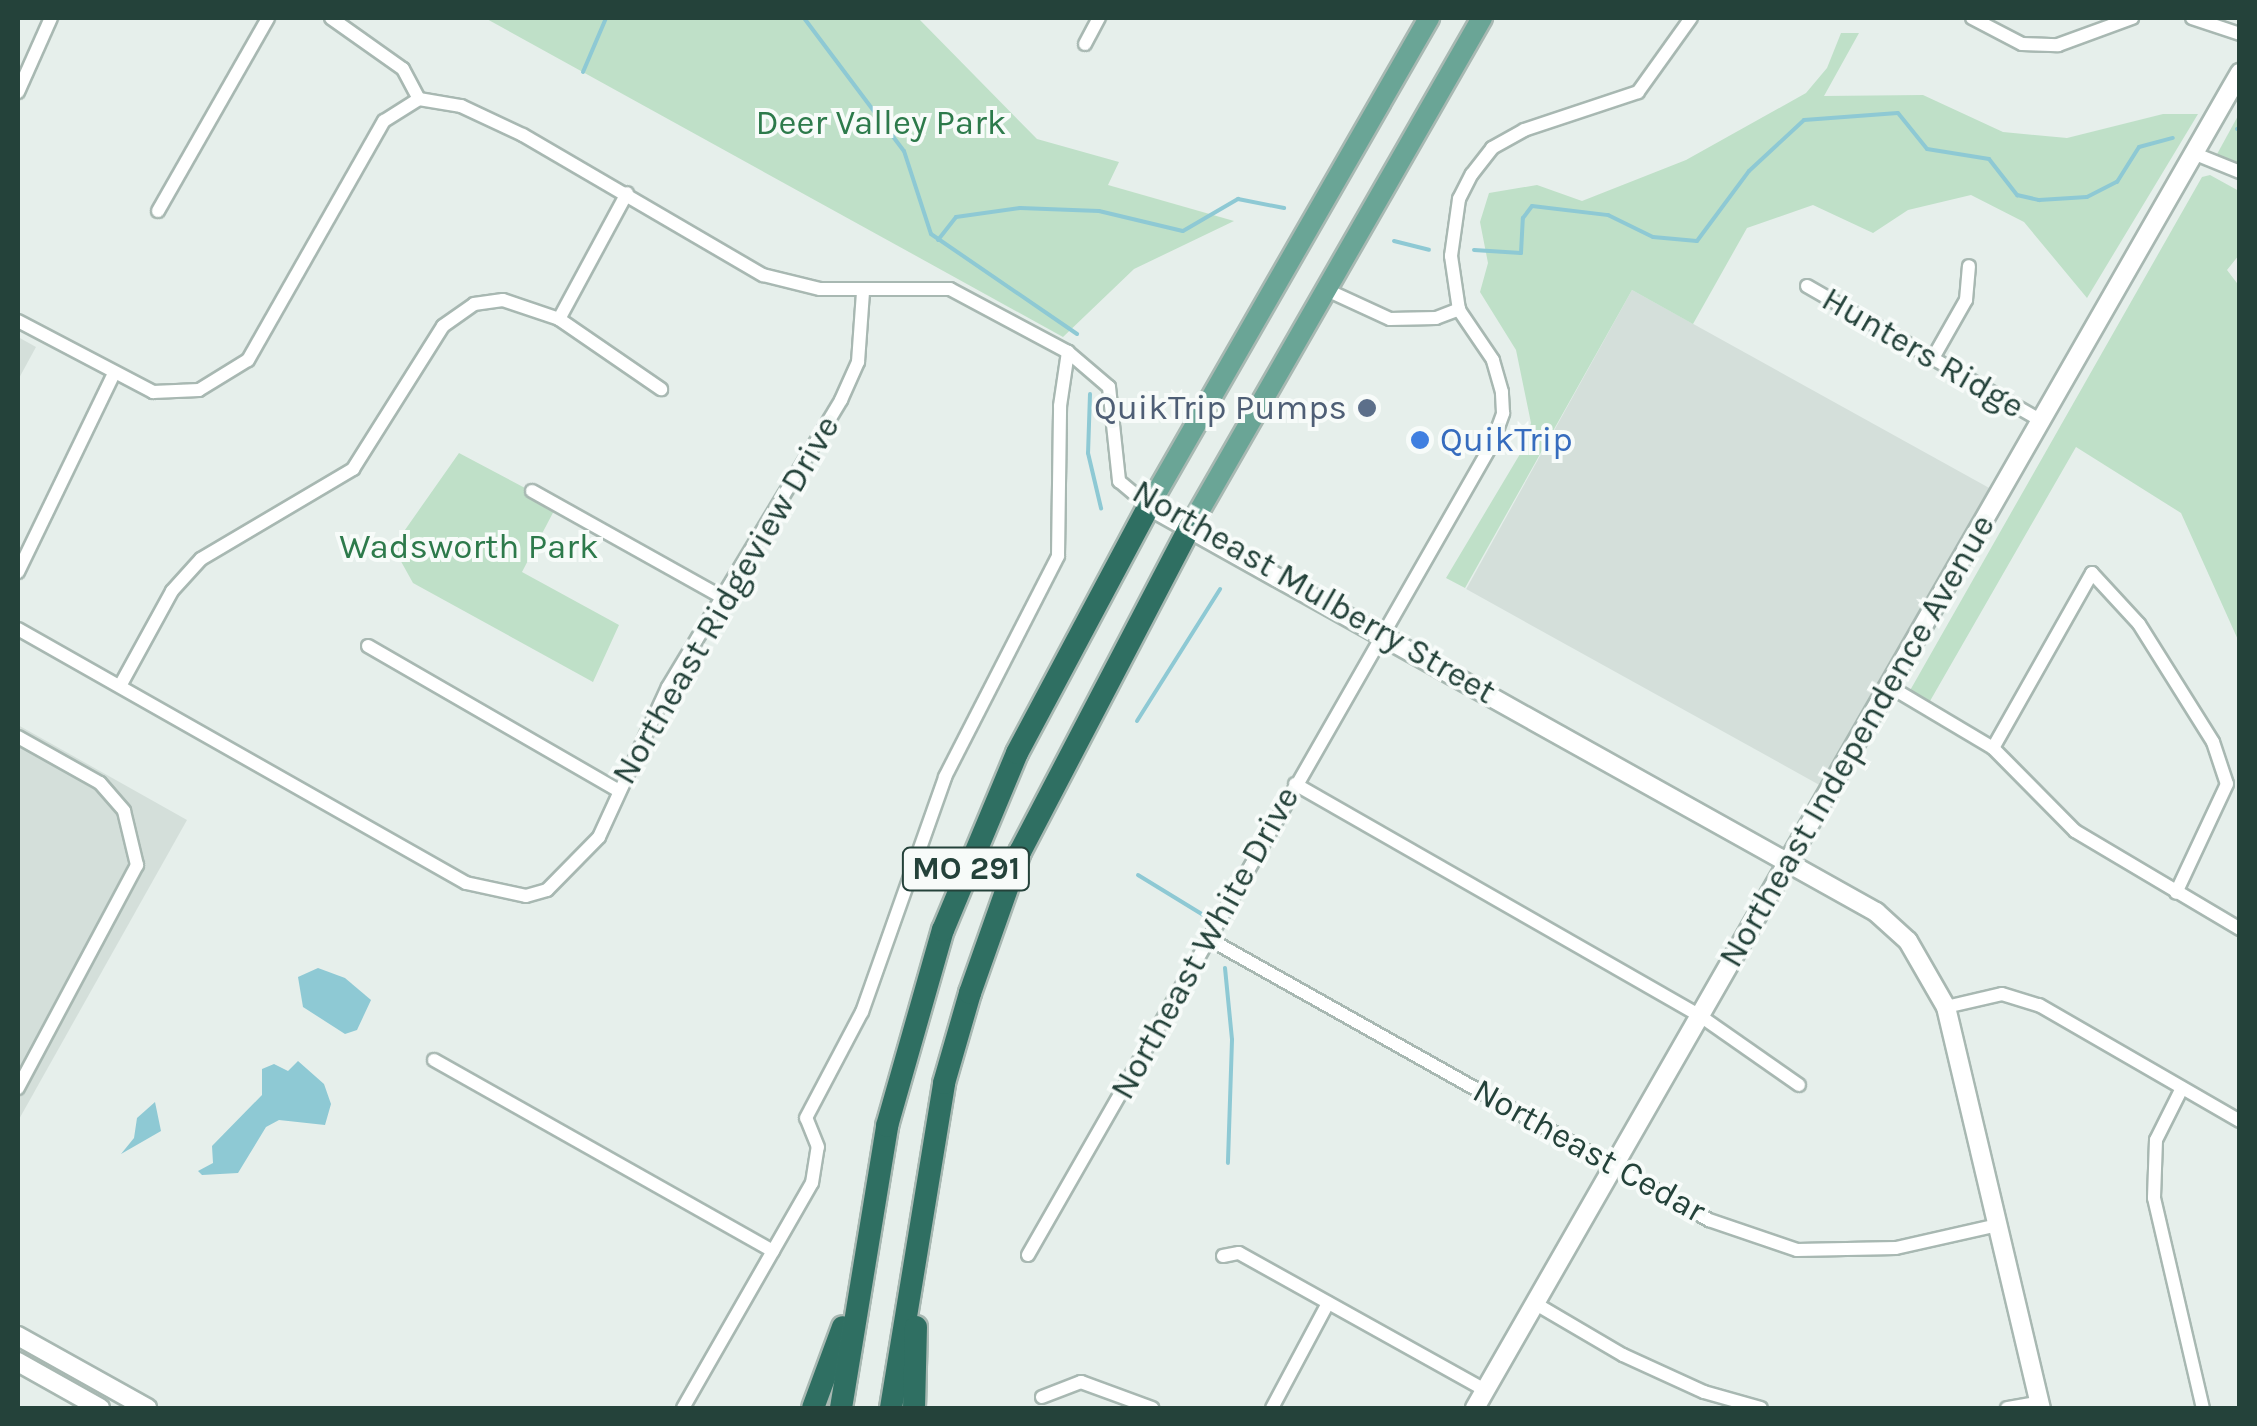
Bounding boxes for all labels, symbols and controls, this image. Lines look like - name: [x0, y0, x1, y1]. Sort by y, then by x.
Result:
- park label: Deer Valley Park: [755, 102, 1007, 144]
- street label: Hunters Ridge: [1814, 278, 2032, 428]
- place label: QuikTrip Pumps: [1094, 387, 1347, 429]
- marker: QuikTrip Pumps: [1356, 397, 1378, 419]
- street label: Northeast Ridgeview Drive: [603, 408, 849, 792]
- place label: QuikTrip: [1440, 419, 1573, 461]
- marker: QuikTrip: [1409, 429, 1431, 451]
- street label: Northeast Mulberry Street: [1125, 471, 1503, 713]
- street label: Northeast Independence Avenue: [1710, 507, 2004, 975]
- park label: Wadsworth Park: [339, 526, 599, 568]
- street label: Northeast White Drive: [1102, 779, 1308, 1107]
- road number: MO 291: [901, 842, 1031, 896]
- street label: Northeast Cedar: [1465, 1070, 1713, 1232]

